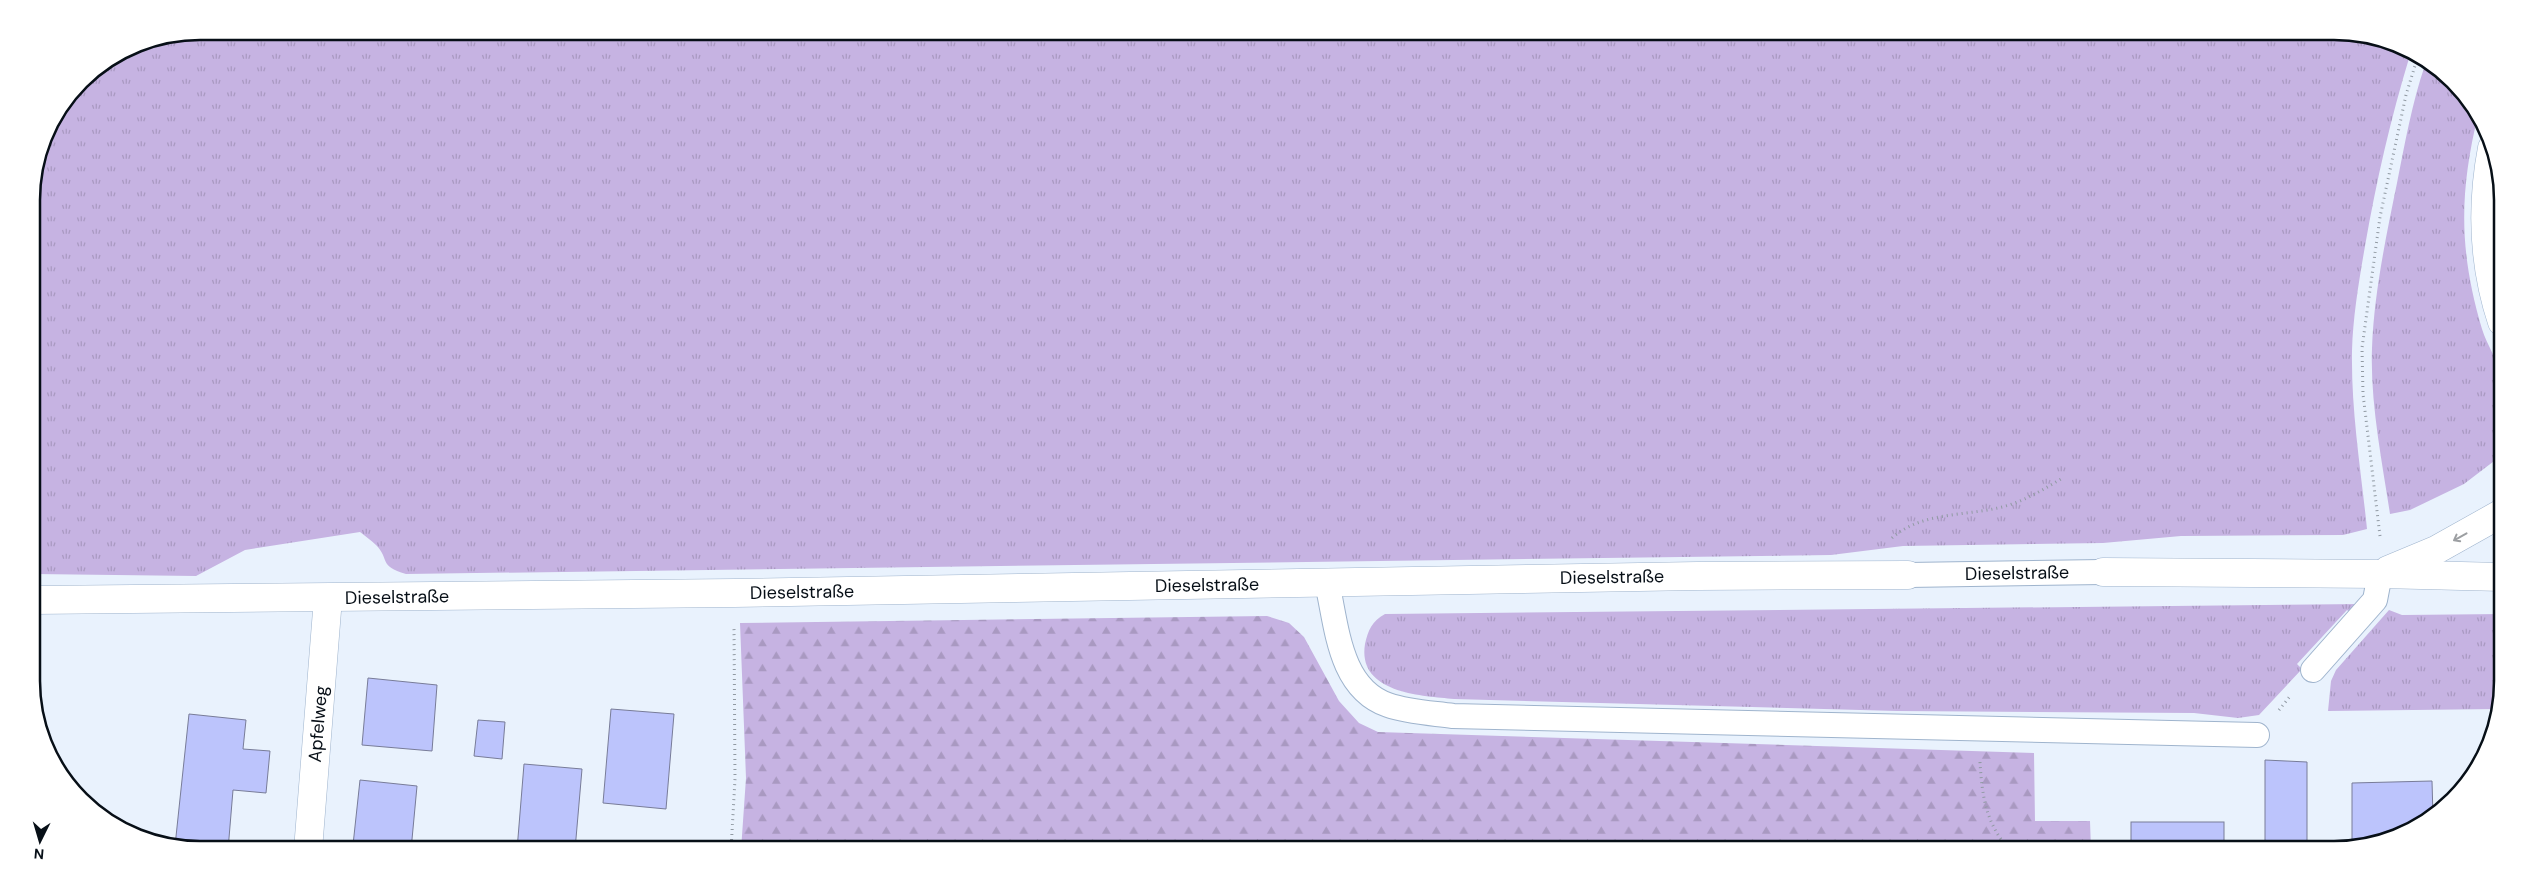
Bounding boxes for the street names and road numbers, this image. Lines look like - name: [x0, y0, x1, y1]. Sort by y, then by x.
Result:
- street label: Dieselstraße: [1965, 560, 2069, 586]
- street label: Dieselstraße: [1560, 564, 1664, 590]
- street label: Dieselstraße: [1155, 572, 1259, 598]
- street label: Dieselstraße: [750, 579, 854, 605]
- street label: Dieselstraße: [345, 584, 449, 610]
- street label: Apfelweg: [303, 685, 333, 763]

